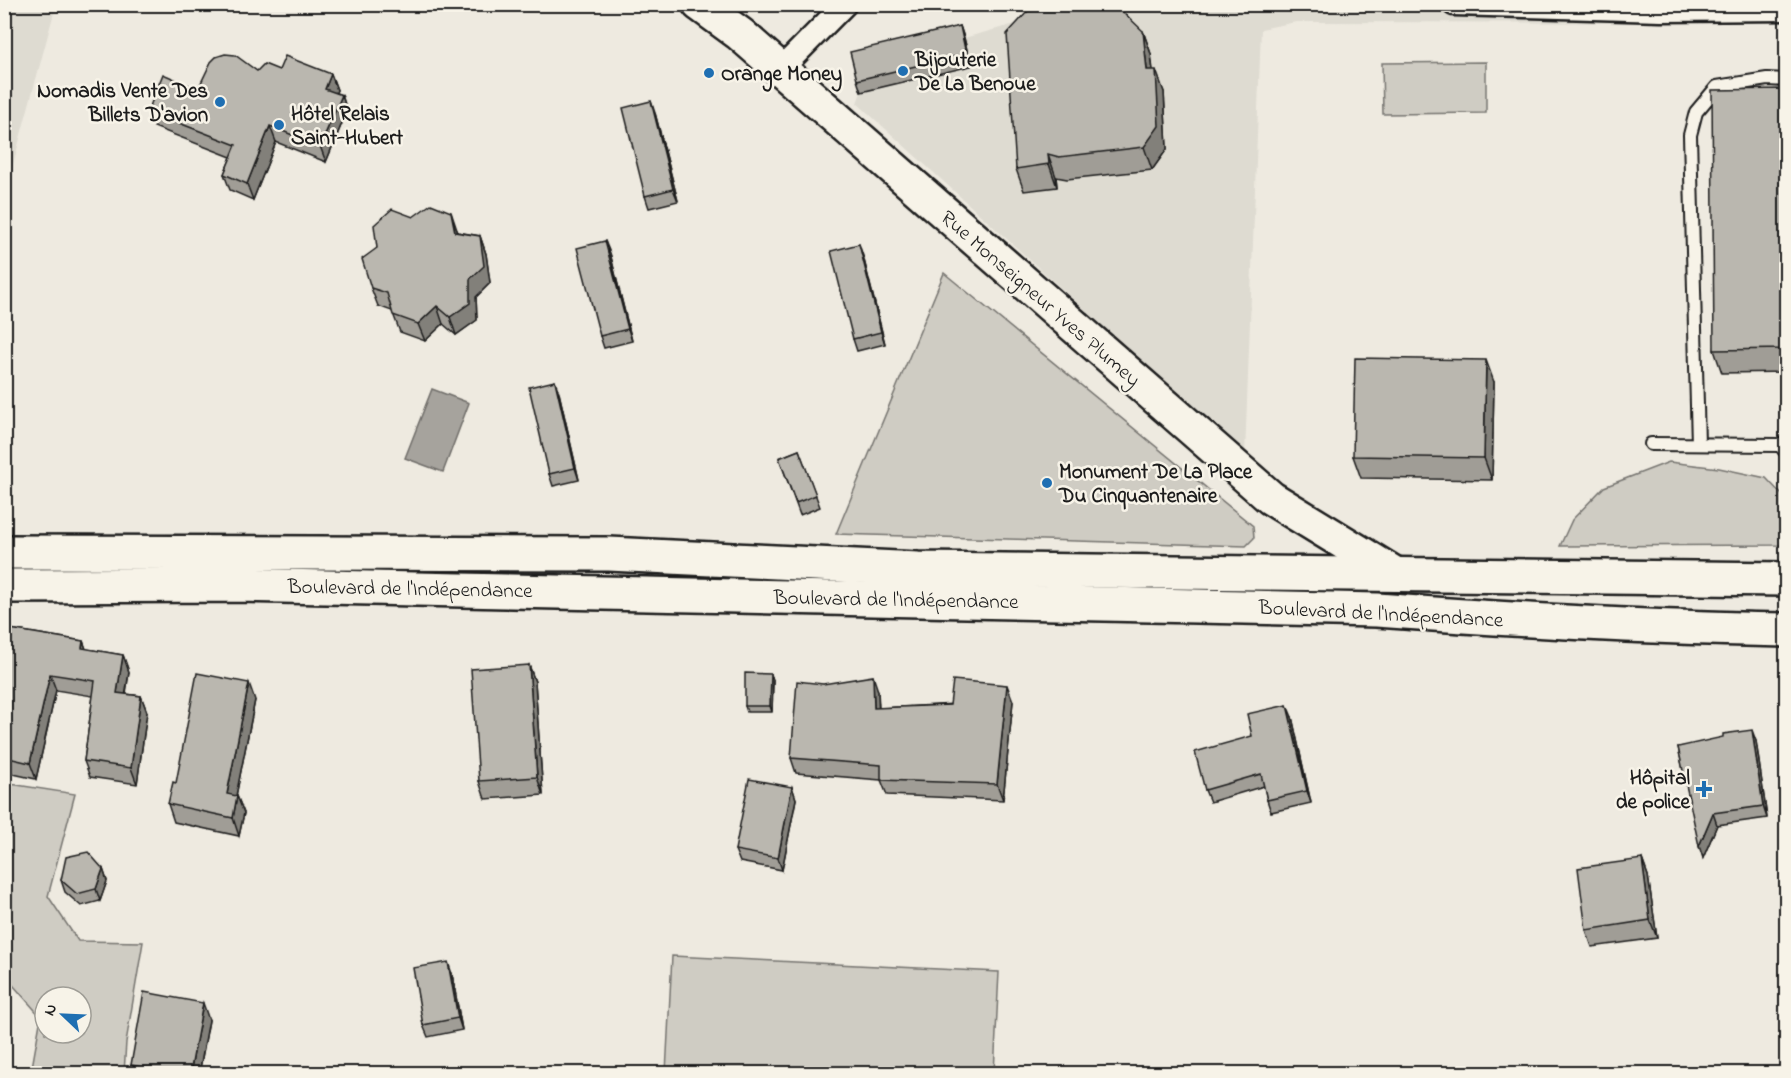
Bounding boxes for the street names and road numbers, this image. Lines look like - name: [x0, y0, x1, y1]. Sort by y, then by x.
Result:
- street label: Rue Monseigneur Yves Plumey: [932, 204, 1146, 396]
- street label: Boulevard de l'Indépendance: [286, 573, 533, 607]
- street label: Boulevard de l'Indépendance: [772, 584, 1019, 618]
- street label: Boulevard de l'Indépendance: [1257, 594, 1505, 636]

